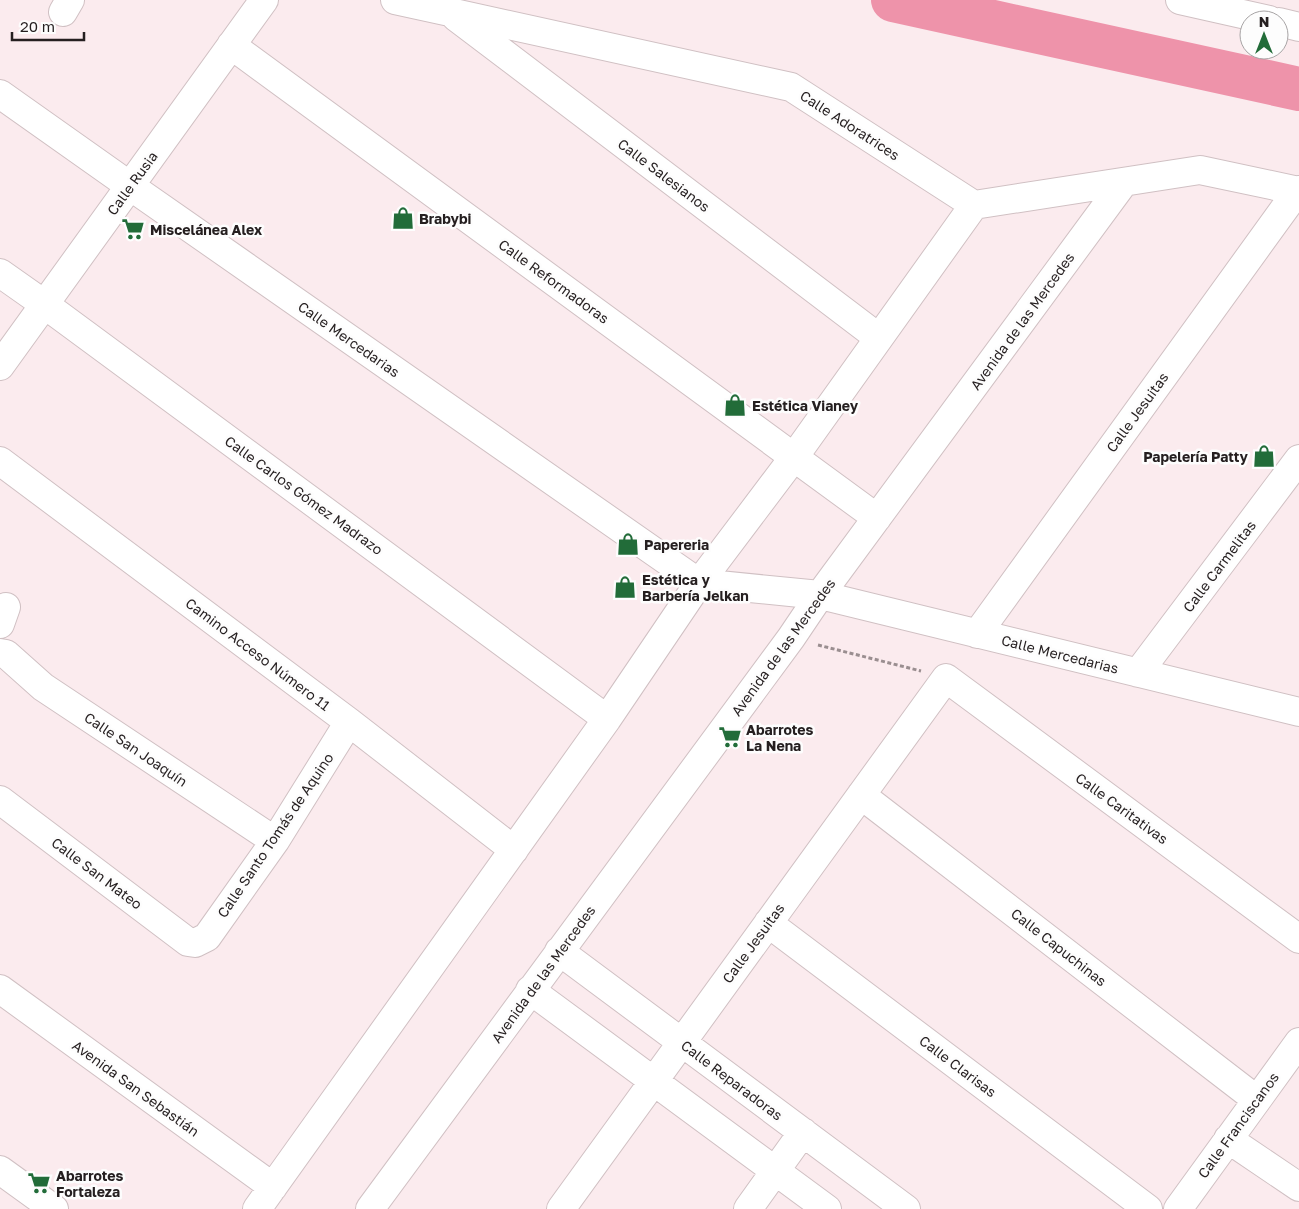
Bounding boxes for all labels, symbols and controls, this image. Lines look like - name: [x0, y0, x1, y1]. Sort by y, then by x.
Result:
- scale bar: [12, 10, 85, 42]
- north arrow: [1239, 10, 1289, 60]
- text: N: [1259, 13, 1269, 30]
- text: 20 m: [20, 17, 55, 35]
- street label: Calle Adoratrices: [797, 86, 903, 164]
- street label: Calle Salesianos: [615, 135, 713, 215]
- street label: Calle Rusia: [103, 148, 161, 218]
- shop icon: Brabybi: [390, 205, 416, 231]
- place label: Brabybi: [419, 210, 472, 227]
- supermarket icon: Miscelánea Alex: [120, 216, 146, 242]
- place label: Miscelánea Alex: [150, 221, 262, 238]
- street label: Calle Reformadoras: [496, 235, 612, 327]
- street label: Avenida de las Mercedes: [966, 249, 1078, 393]
- street label: Calle Mercedarias: [295, 298, 403, 380]
- street label: Calle Jesuitas: [1102, 369, 1172, 455]
- shop icon: Estética Vianey: [722, 392, 748, 418]
- place label: Estética Vianey: [752, 397, 859, 414]
- street label: Calle Carlos Gómez Madrazo: [222, 432, 386, 558]
- shop icon: Papelería Patty: [1251, 443, 1277, 469]
- place label: Papelería Patty: [1143, 448, 1249, 465]
- street label: Calle Carmelitas: [1179, 517, 1259, 615]
- shop icon: Papereria: [615, 531, 641, 557]
- place label: Papereria: [644, 536, 709, 553]
- place label: Estética y Barbería Jelkan: [642, 571, 749, 604]
- shop icon: Estética y Barbería Jelkan: [612, 574, 638, 600]
- street label: Avenida de las Mercedes: [727, 575, 839, 719]
- street label: Camino Acceso Número 11: [182, 594, 334, 714]
- street label: Calle Mercedarias: [1000, 631, 1120, 677]
- street label: Calle San Joaquín: [81, 708, 191, 790]
- place label: Abarrotes La Nena: [746, 721, 814, 754]
- supermarket icon: Abarrotes La Nena: [717, 724, 743, 750]
- street label: Calle Santo Tomás de Aquino: [213, 749, 337, 921]
- street label: Calle Caritativas: [1073, 769, 1171, 847]
- street label: Calle San Mateo: [48, 833, 146, 913]
- street label: Calle Jesuitas: [718, 900, 788, 986]
- street label: Avenida de las Mercedes: [487, 902, 599, 1046]
- street label: Calle Capuchinas: [1008, 904, 1110, 990]
- street label: Calle Clarisas: [916, 1032, 1000, 1100]
- street label: Avenida San Sebastián: [69, 1036, 203, 1140]
- street label: Calle Reparadoras: [678, 1036, 786, 1124]
- street label: Calle Franciscanos: [1194, 1069, 1282, 1181]
- place label: Abarrotes Fortaleza: [56, 1167, 124, 1200]
- supermarket icon: Abarrotes Fortaleza: [26, 1170, 52, 1196]

